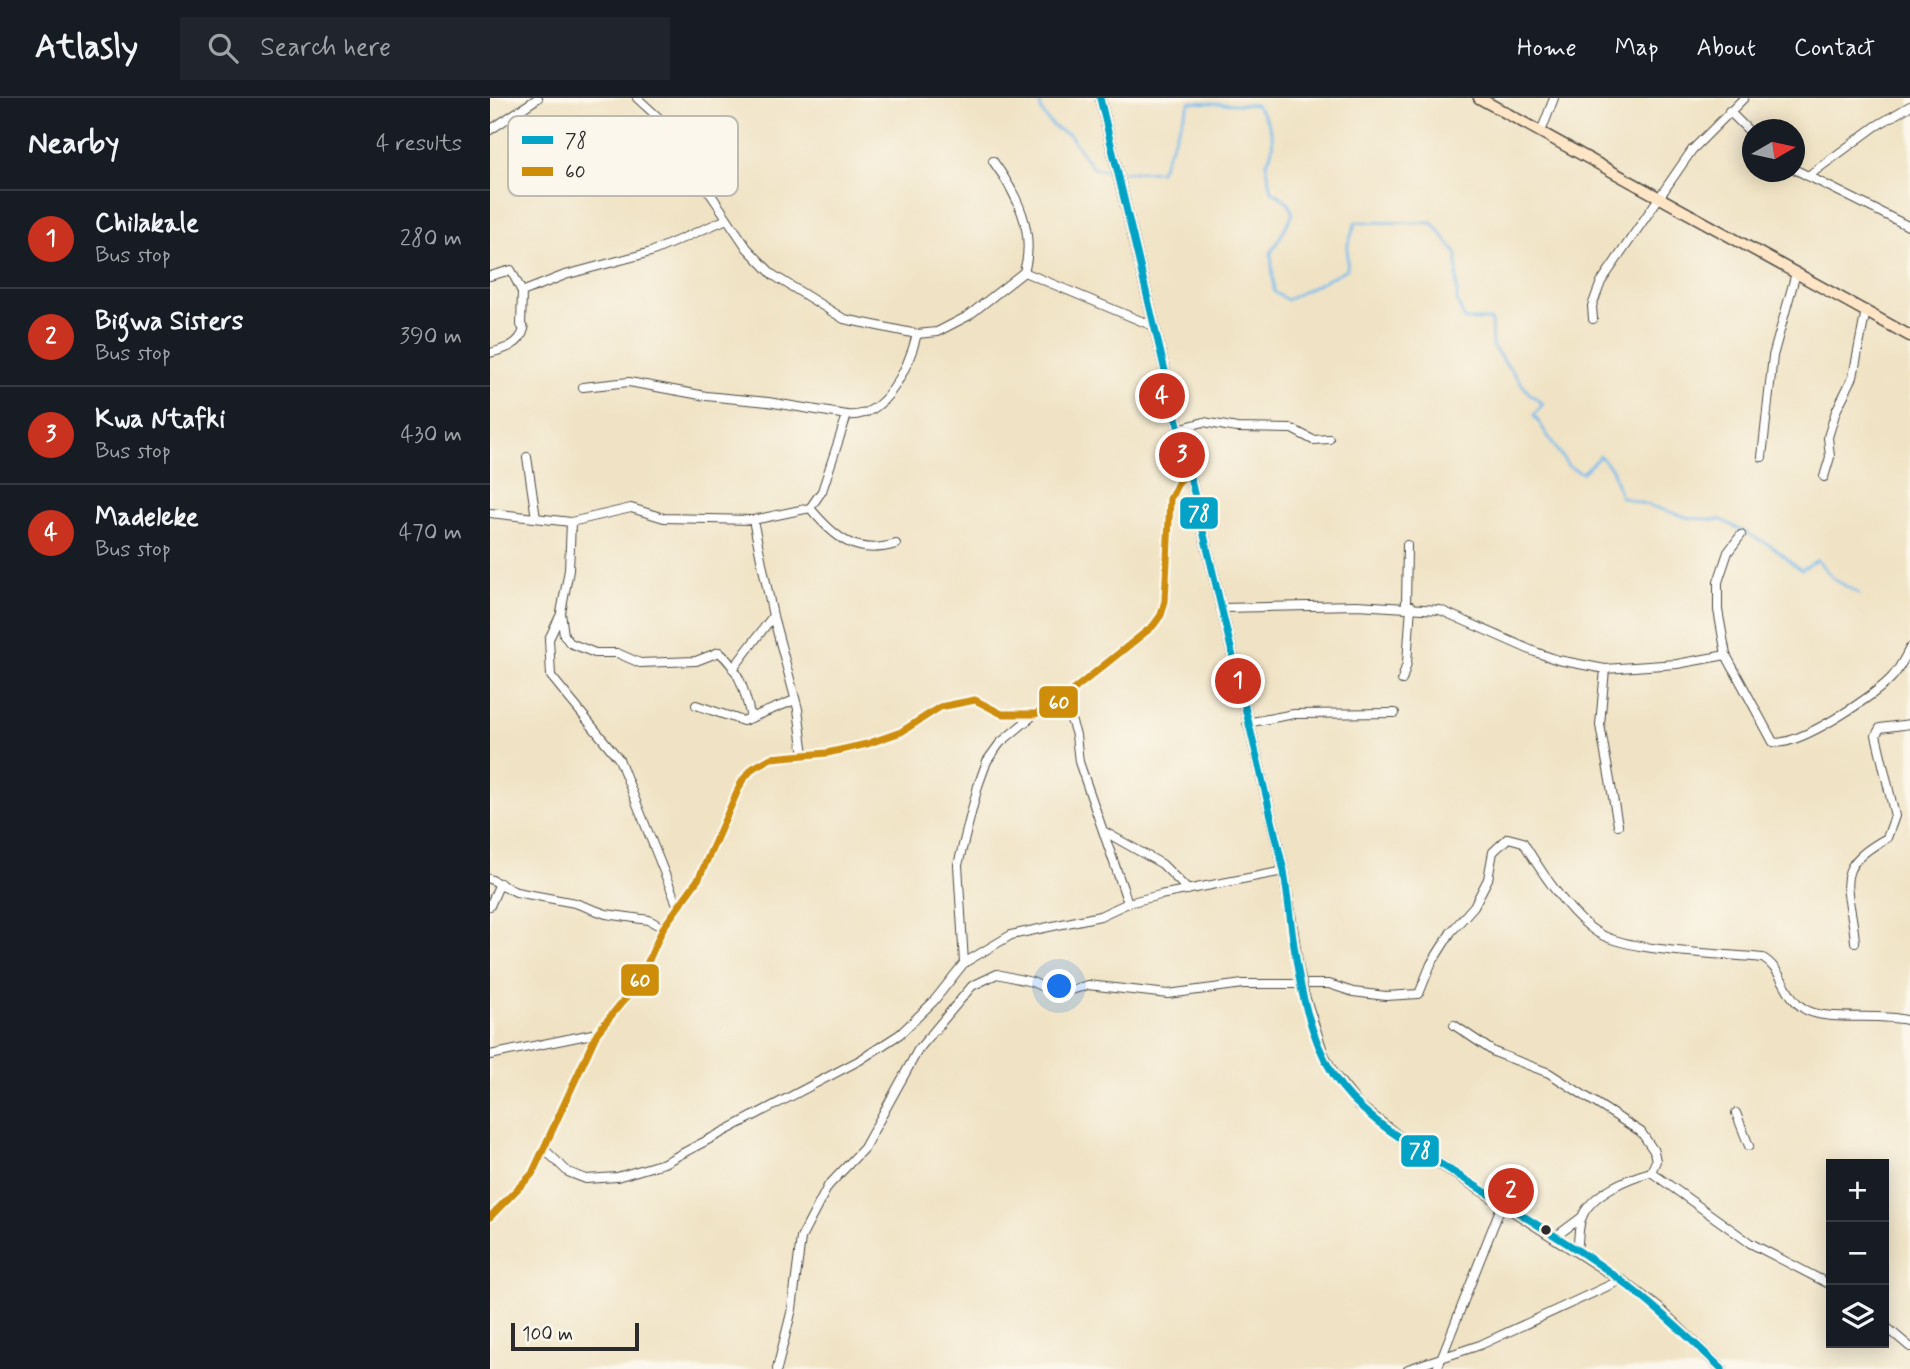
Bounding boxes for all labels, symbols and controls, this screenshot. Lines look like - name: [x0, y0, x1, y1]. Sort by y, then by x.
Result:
- search box: [180, 17, 670, 80]
- text: Atlasly: [35, 26, 138, 70]
- icon: search: [204, 29, 242, 67]
- text: Search here: [260, 31, 391, 65]
- text: Home: [1517, 33, 1577, 64]
- text: Map: [1615, 33, 1659, 64]
- text: About: [1697, 33, 1756, 64]
- text: Contact: [1794, 33, 1875, 64]
- legend: [508, 116, 738, 196]
- north arrow: [1742, 119, 1805, 182]
- text: Nearby: [28, 124, 119, 163]
- text: 4 results: [376, 129, 462, 159]
- text: 78: [565, 129, 587, 154]
- text: 60: [565, 160, 586, 185]
- text: Chilakale: [95, 207, 199, 241]
- text: 1: [46, 224, 56, 254]
- text: 280 m: [400, 224, 462, 254]
- text: Bus stop: [95, 241, 171, 271]
- text: Bigwa Sisters: [95, 305, 243, 339]
- text: 2: [45, 322, 57, 352]
- text: 390 m: [400, 322, 462, 352]
- text: Bus stop: [95, 339, 171, 369]
- pin: 4: [1139, 370, 1185, 422]
- text: Kwa Ntafki: [95, 403, 225, 437]
- text: 3: [46, 420, 56, 450]
- text: 430 m: [401, 420, 462, 450]
- pin: 3: [1159, 429, 1205, 481]
- text: Bus stop: [95, 437, 171, 467]
- line badge: 78: [1179, 496, 1219, 530]
- text: Madeleke: [95, 501, 198, 535]
- text: 78: [1188, 502, 1210, 527]
- text: 4: [44, 518, 58, 548]
- text: 470 m: [399, 518, 462, 548]
- text: Bus stop: [95, 535, 171, 565]
- pin: 1: [1215, 655, 1261, 707]
- line badge: 60: [1038, 685, 1079, 719]
- text: 60: [1049, 691, 1069, 716]
- line badge: 60: [620, 963, 660, 997]
- text: 60: [630, 969, 650, 994]
- your location: [1042, 969, 1076, 1003]
- line badge: 78: [1400, 1134, 1440, 1168]
- text: 78: [1409, 1139, 1431, 1164]
- map controls: [1826, 1159, 1889, 1348]
- button: +: [1826, 1159, 1889, 1222]
- pin: 2: [1488, 1165, 1534, 1217]
- button: −: [1826, 1222, 1889, 1285]
- unlabelled marker: [1539, 1223, 1553, 1237]
- button: layers: [1826, 1285, 1889, 1348]
- scale bar: [511, 1320, 639, 1352]
- text: 100 m: [522, 1322, 573, 1347]

